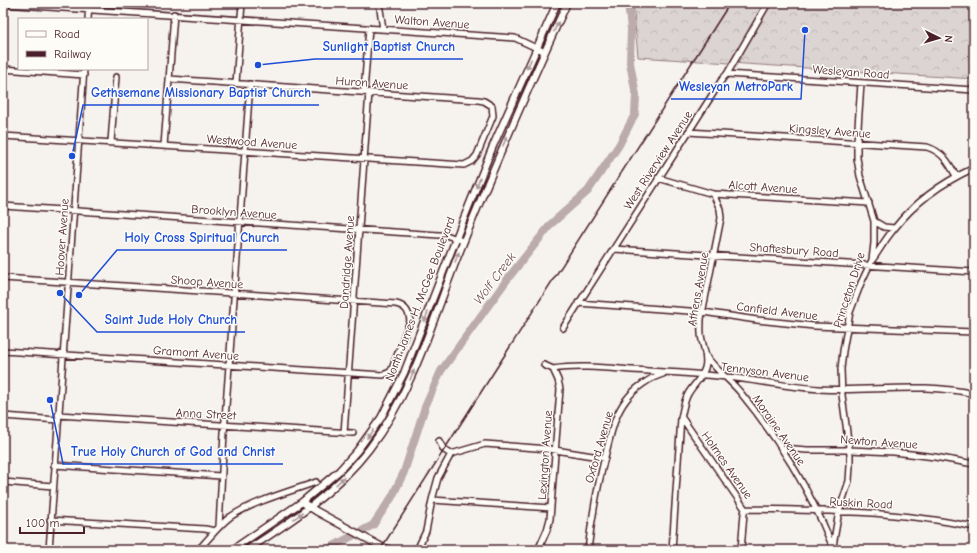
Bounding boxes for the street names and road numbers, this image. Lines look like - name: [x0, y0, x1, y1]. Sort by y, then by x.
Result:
- street label: Walton Avenue: [394, 12, 470, 32]
- street label: Wesleyan Road: [812, 62, 890, 82]
- street label: Huron Avenue: [335, 73, 409, 93]
- street label: West Riverview Avenue: [621, 108, 695, 212]
- street label: Kingsley Avenue: [789, 121, 871, 141]
- street label: Westwood Avenue: [206, 132, 298, 152]
- street label: Alcott Avenue: [728, 178, 798, 196]
- street label: Hoover Avenue: [52, 198, 72, 276]
- street label: Brooklyn Avenue: [191, 202, 277, 222]
- street label: Dandridge Avenue: [337, 215, 357, 309]
- street label: North James H. McGee Boulevard: [382, 215, 458, 383]
- street label: Shaftesbury Road: [749, 240, 839, 260]
- street label: Princeton Drive: [830, 250, 868, 330]
- street label: Athens Avenue: [685, 251, 711, 327]
- street label: Shoop Avenue: [170, 272, 244, 292]
- street label: Canfield Avenue: [736, 299, 818, 323]
- street label: Gramont Avenue: [153, 343, 239, 363]
- street label: Tennyson Avenue: [720, 360, 810, 384]
- street label: Moraine Avenue: [749, 392, 809, 468]
- street label: Anna Street: [175, 405, 237, 423]
- street label: Oxford Avenue: [582, 409, 616, 485]
- street label: Lexington Avenue: [535, 410, 555, 500]
- street label: Holmes Avenue: [699, 429, 755, 501]
- street label: Newton Avenue: [840, 432, 918, 452]
- street label: Ruskin Road: [829, 494, 893, 512]

